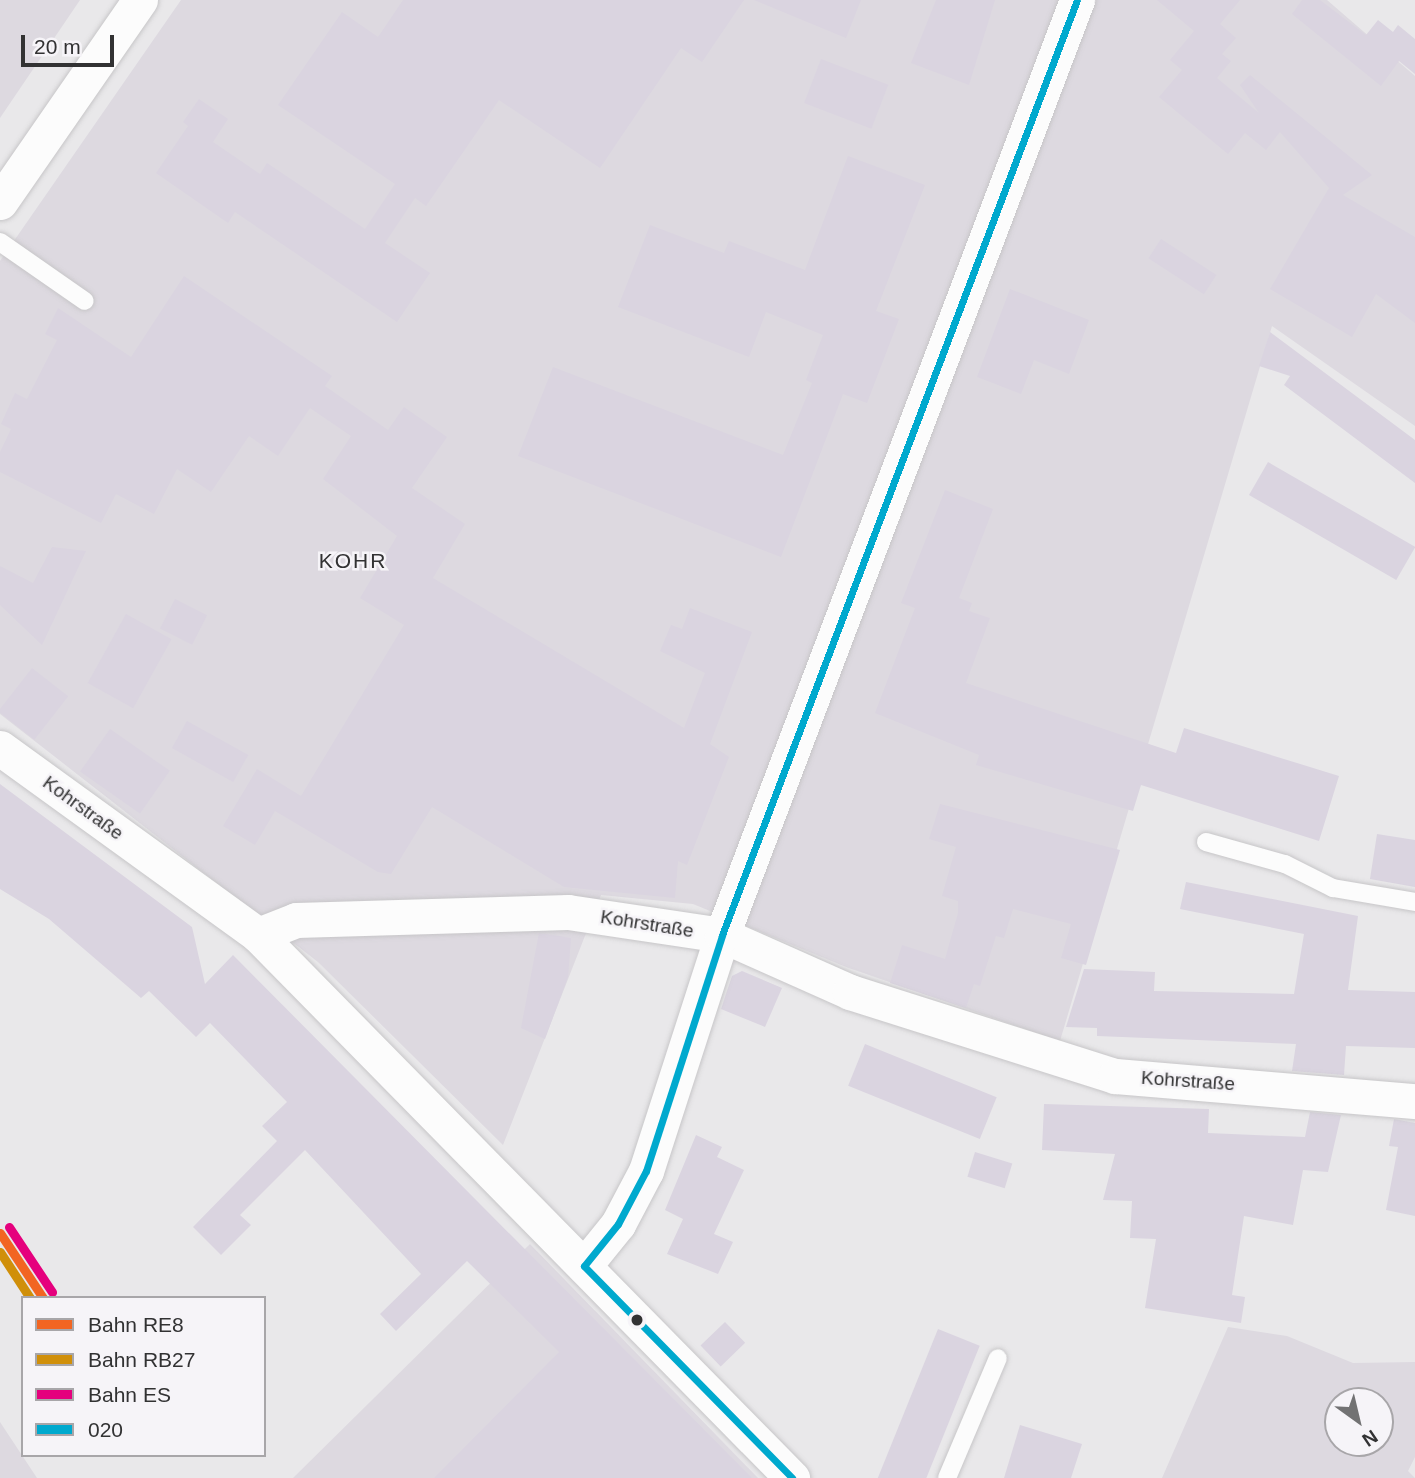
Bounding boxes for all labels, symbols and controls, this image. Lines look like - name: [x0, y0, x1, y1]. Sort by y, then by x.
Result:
- scale bar: [24, 21, 117, 65]
- text: 20 m: [34, 35, 81, 58]
- district label: KOHR: [319, 548, 387, 574]
- street label: Kohrstraße: [38, 771, 128, 845]
- street label: Kohrstraße: [599, 905, 695, 943]
- street label: Kohrstraße: [1140, 1066, 1236, 1096]
- legend: [21, 1296, 266, 1457]
- text: Bahn RE8: [88, 1313, 184, 1336]
- unlabelled marker: [630, 1313, 644, 1327]
- text: Bahn RB27: [88, 1348, 195, 1371]
- text: Bahn ES: [88, 1383, 171, 1406]
- north arrow: [1324, 1387, 1394, 1457]
- text: 020: [88, 1418, 123, 1441]
- text: N: [1358, 1426, 1381, 1451]

